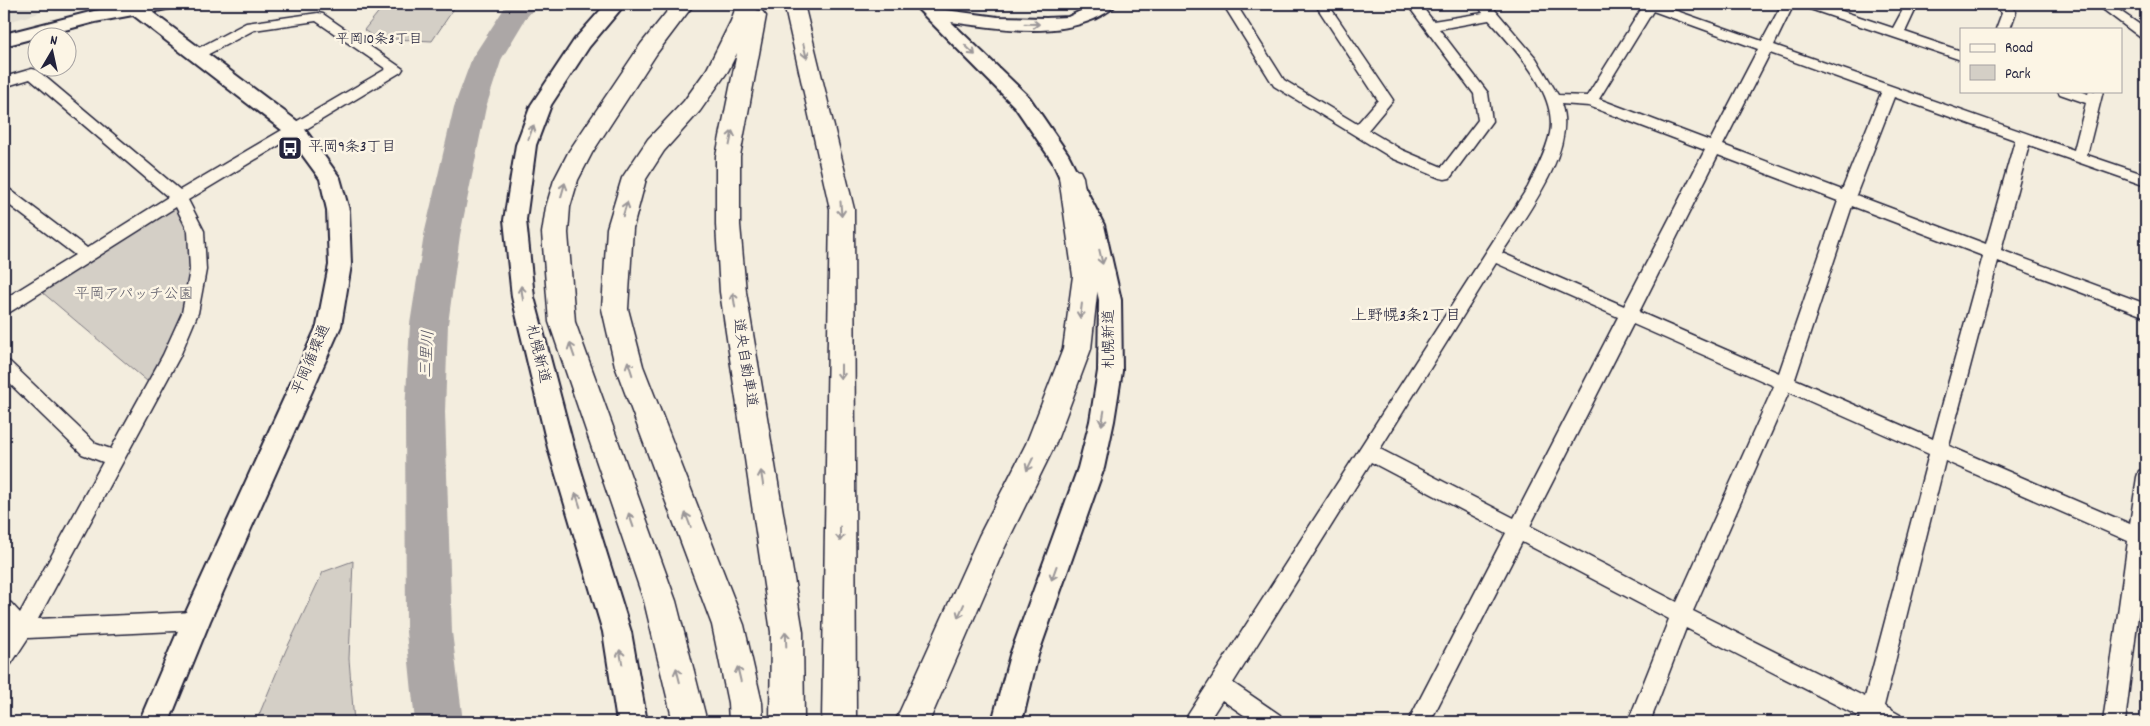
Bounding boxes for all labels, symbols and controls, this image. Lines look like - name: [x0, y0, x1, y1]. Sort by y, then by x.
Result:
- one-way arrow: [1024, 19, 1040, 29]
- north arrow: [28, 28, 78, 78]
- legend: [1960, 28, 2122, 92]
- district label: 平岡10条3丁目: [336, 30, 422, 50]
- text: N: [49, 31, 59, 52]
- text: Road: [2005, 38, 2033, 60]
- one-way arrow: [801, 43, 810, 59]
- one-way arrow: [963, 44, 976, 56]
- text: Park: [2005, 64, 2031, 86]
- one-way arrow: [527, 125, 536, 141]
- one-way arrow: [727, 131, 736, 147]
- bus stop icon: 平岡9条3丁目: [277, 135, 303, 161]
- place label: 平岡9条3丁目: [308, 137, 397, 159]
- one-way arrow: [559, 183, 568, 199]
- one-way arrow: [620, 201, 630, 217]
- one-way arrow: [836, 201, 846, 217]
- one-way arrow: [1097, 249, 1106, 265]
- park label: 平岡アパッチ公園: [74, 284, 194, 306]
- one-way arrow: [517, 285, 527, 301]
- one-way arrow: [729, 293, 739, 309]
- one-way arrow: [1076, 303, 1086, 319]
- district label: 上野幌3条2丁目: [1351, 305, 1461, 328]
- street label: 札幌新道: [1099, 309, 1121, 369]
- street label: 道央自動車道: [726, 317, 762, 409]
- street label: 平岡循環通: [287, 321, 337, 399]
- street label: 札幌新道: [519, 322, 555, 386]
- water label: 三里川: [415, 329, 441, 379]
- one-way arrow: [566, 342, 576, 358]
- one-way arrow: [625, 361, 634, 377]
- one-way arrow: [836, 364, 846, 380]
- one-way arrow: [1097, 410, 1107, 426]
- one-way arrow: [1025, 457, 1035, 472]
- one-way arrow: [757, 470, 767, 486]
- one-way arrow: [573, 493, 583, 509]
- one-way arrow: [626, 512, 635, 528]
- one-way arrow: [683, 513, 692, 528]
- one-way arrow: [835, 526, 845, 542]
- one-way arrow: [1049, 565, 1058, 580]
- one-way arrow: [955, 603, 965, 618]
- one-way arrow: [782, 631, 791, 647]
- one-way arrow: [616, 649, 626, 665]
- one-way arrow: [673, 667, 683, 683]
- one-way arrow: [733, 667, 743, 683]

